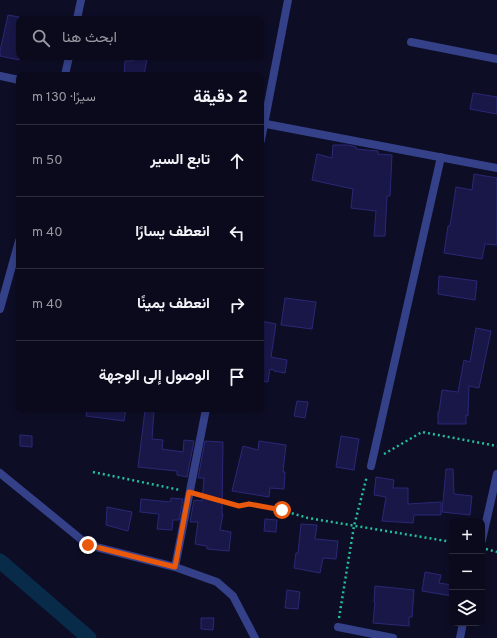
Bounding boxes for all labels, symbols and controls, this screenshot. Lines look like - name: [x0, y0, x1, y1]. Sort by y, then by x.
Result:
- search box: [16, 16, 264, 60]
- icon: search: [30, 27, 52, 49]
- text: ابحث هنا: [62, 29, 117, 48]
- text: 2 دقيقة: [193, 87, 248, 109]
- text: سيرًا · 130 m: [32, 90, 96, 106]
- icon: ahead: [226, 150, 248, 172]
- text: تابع السير: [150, 151, 210, 170]
- text: 50 m: [32, 153, 62, 169]
- icon: left: [226, 222, 248, 244]
- text: انعطف يسارًا: [135, 223, 210, 242]
- text: 40 m: [32, 225, 63, 241]
- icon: right: [226, 294, 248, 316]
- text: انعطف يمينًا: [137, 295, 210, 314]
- text: 40 m: [32, 297, 63, 313]
- icon: arrive: [226, 366, 248, 388]
- text: الوصول إلى الوجهة: [99, 367, 210, 386]
- route start: [273, 501, 291, 519]
- map controls: [449, 518, 485, 626]
- button: +: [449, 518, 485, 554]
- route end: [79, 536, 97, 554]
- button: −: [449, 554, 485, 590]
- button: layers: [449, 590, 485, 626]

